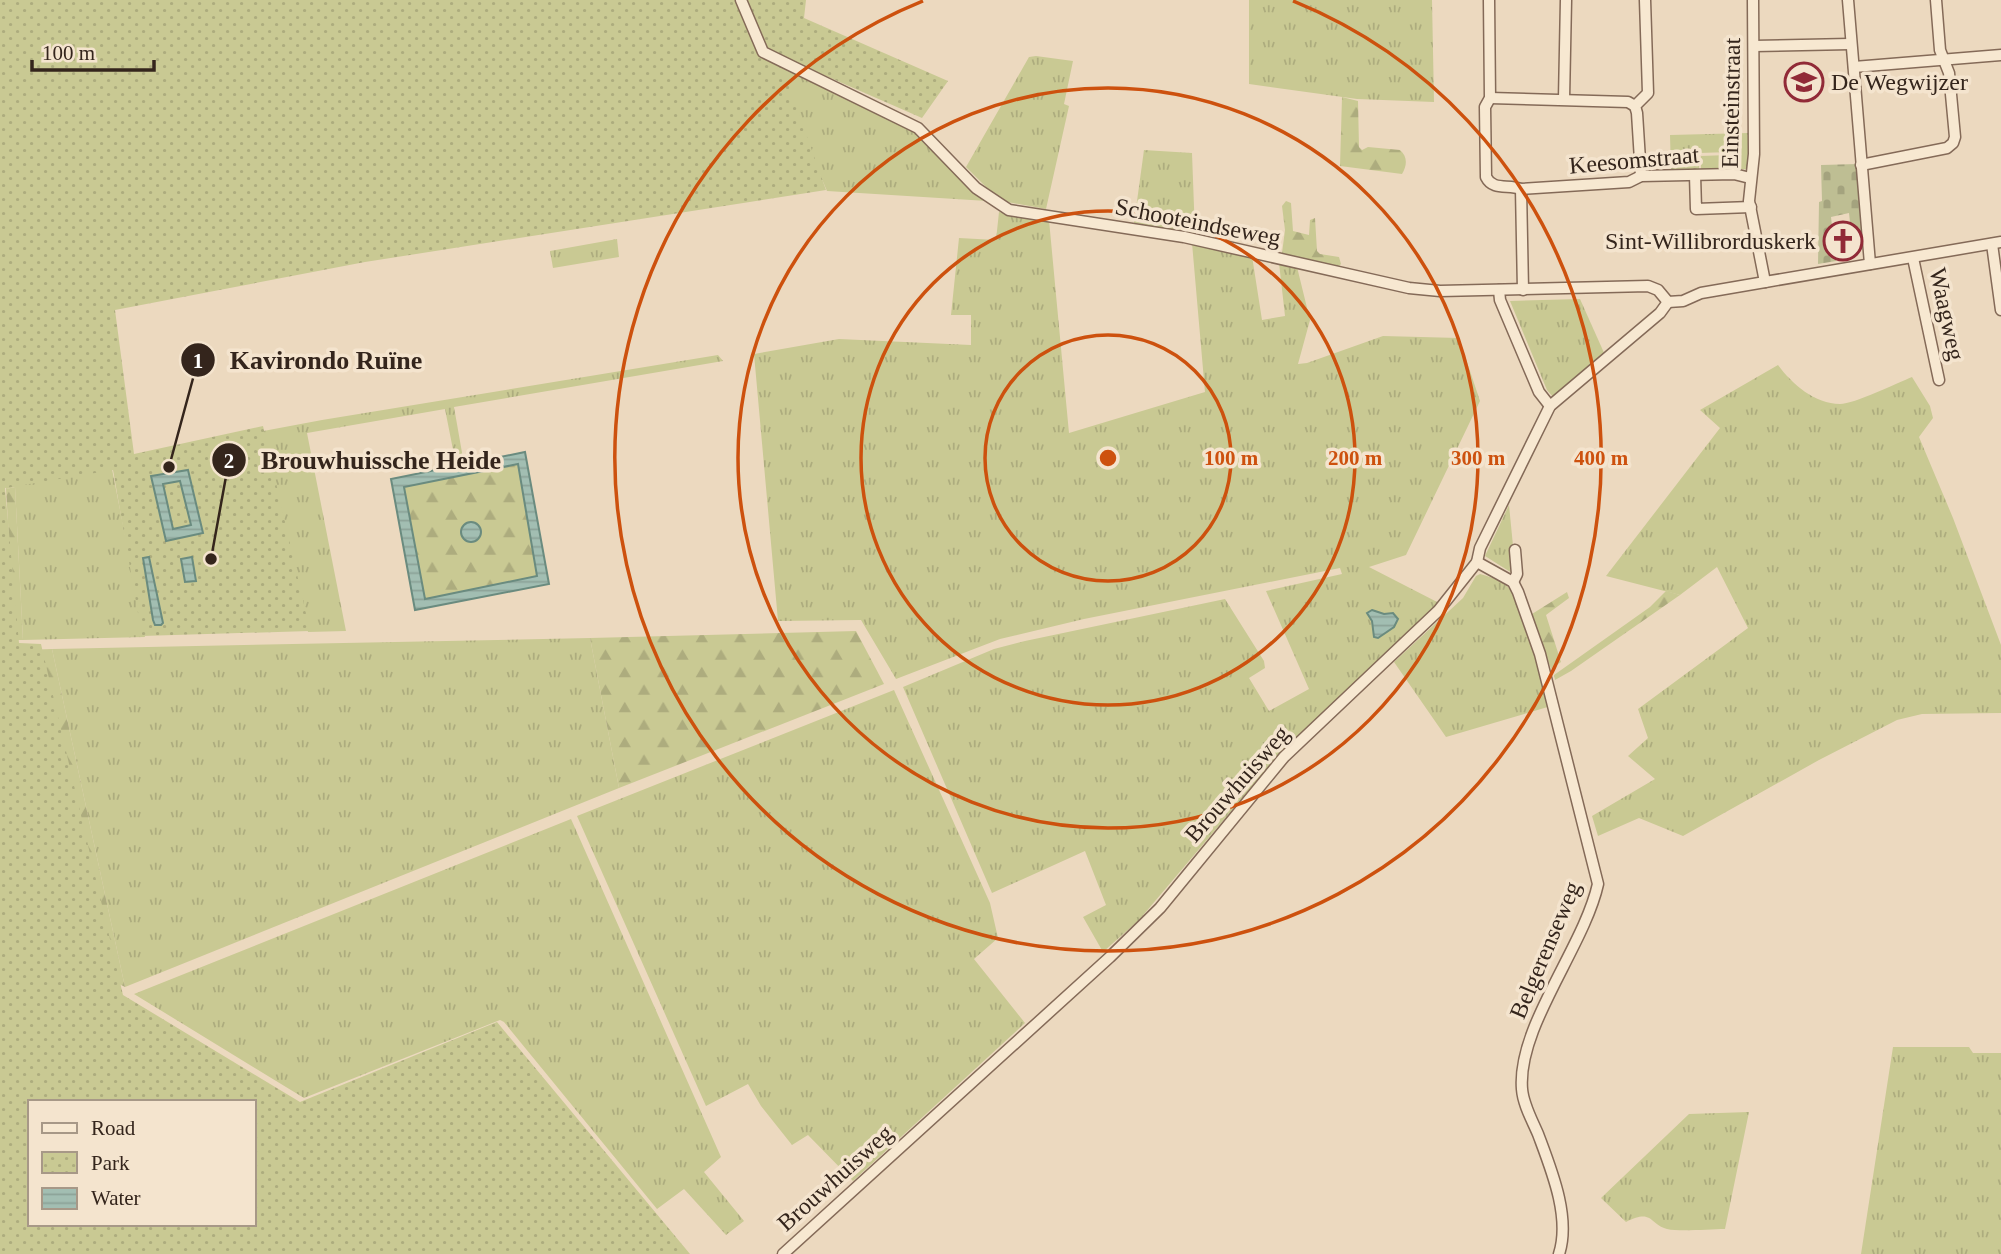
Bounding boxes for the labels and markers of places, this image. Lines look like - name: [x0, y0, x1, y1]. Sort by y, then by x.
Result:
- school or university icon: De Wegwijzer: [1783, 61, 1825, 103]
- place label: De Wegwijzer: [1831, 69, 1968, 95]
- church icon: Sint-Willibrorduskerk: [1822, 220, 1864, 262]
- place label: Sint-Willibrorduskerk: [1605, 228, 1816, 254]
- callout: Kavirondo Ruïne: [181, 337, 436, 384]
- callout: Brouwhuissche Heide: [212, 437, 515, 484]
- centre of rings: [1096, 446, 1120, 470]

